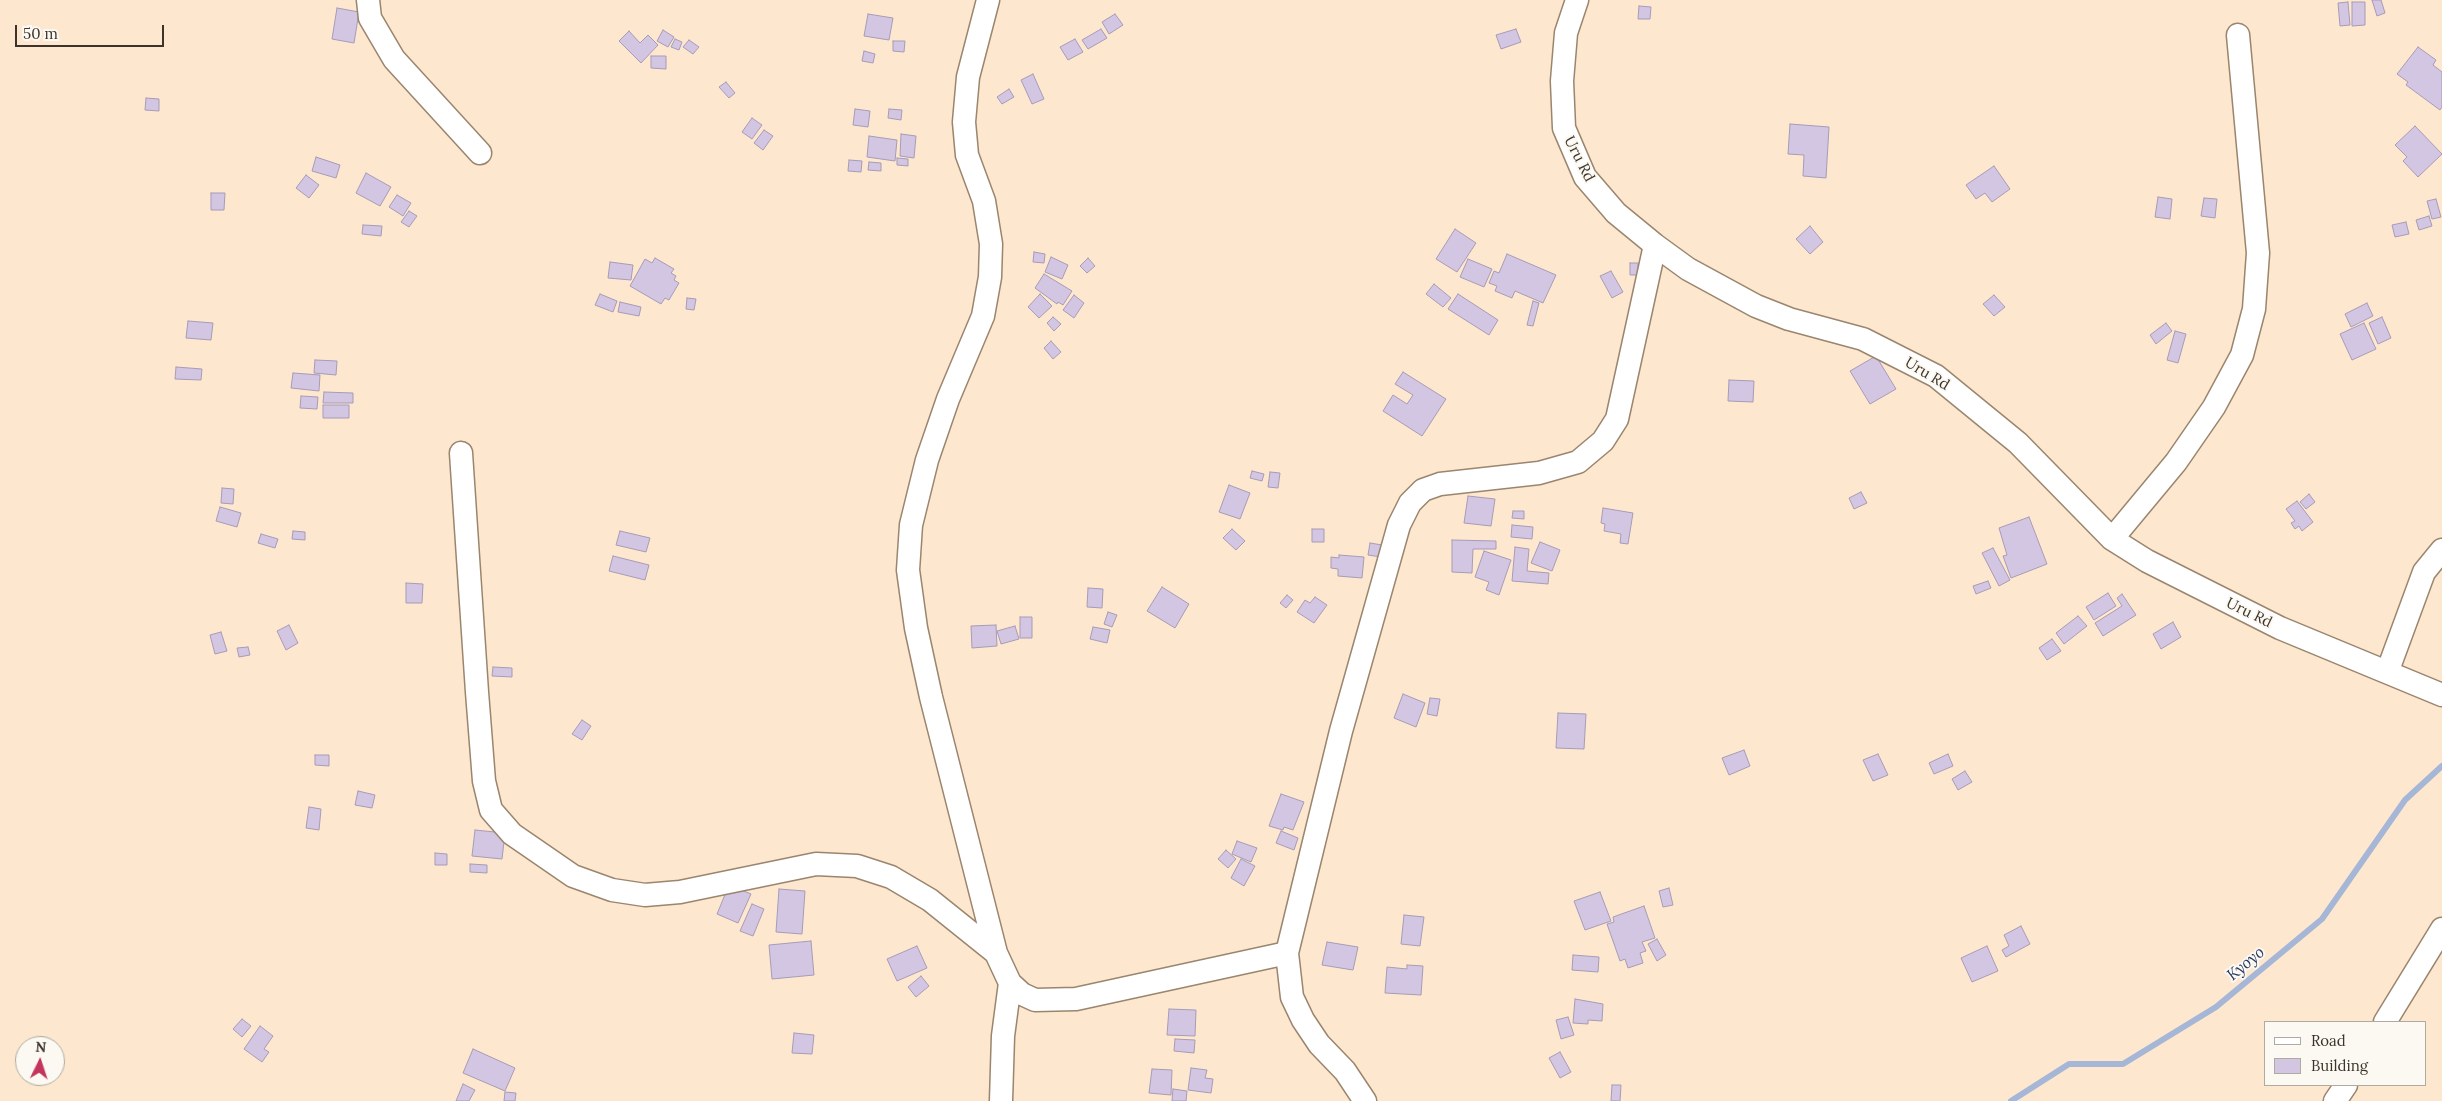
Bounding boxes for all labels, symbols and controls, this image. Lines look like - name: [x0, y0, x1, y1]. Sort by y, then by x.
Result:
- scale bar: [18, 15, 166, 47]
- text: 50 m: [23, 24, 58, 43]
- street label: Uru Rd: [1560, 133, 1598, 185]
- street label: Uru Rd: [1901, 354, 1953, 394]
- street label: Uru Rd: [2223, 594, 2275, 632]
- water label: Kyoyo: [2223, 943, 2269, 985]
- legend: [2264, 1021, 2427, 1086]
- text: Road: [2311, 1031, 2346, 1050]
- north arrow: [15, 1036, 65, 1086]
- text: N: [35, 1038, 47, 1056]
- text: Building: [2311, 1056, 2368, 1075]

